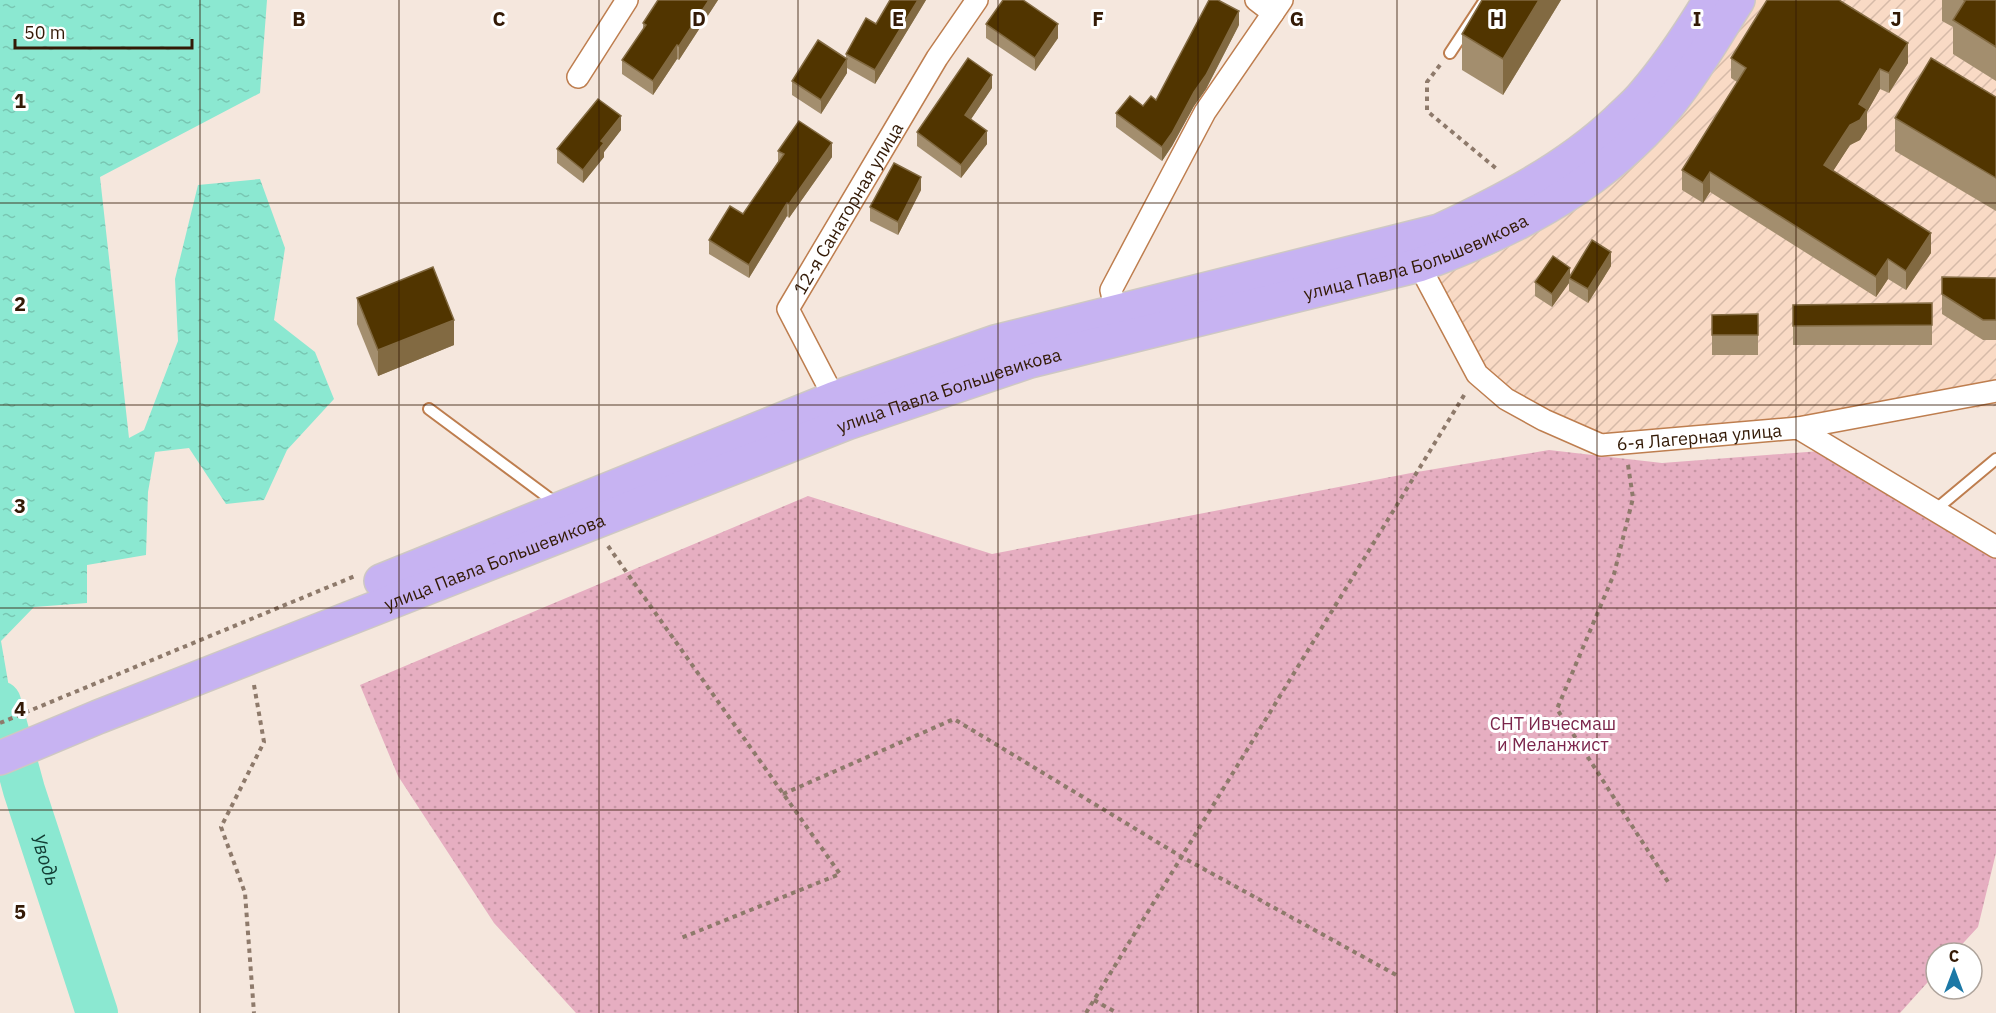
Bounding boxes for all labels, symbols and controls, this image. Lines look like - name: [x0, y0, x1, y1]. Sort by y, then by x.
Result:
- text: B: [292, 5, 306, 32]
- text: C: [492, 5, 506, 32]
- text: D: [692, 5, 706, 32]
- text: E: [892, 5, 904, 32]
- text: F: [1092, 5, 1104, 32]
- text: G: [1290, 5, 1304, 32]
- text: H: [1490, 5, 1504, 32]
- text: I: [1693, 5, 1701, 32]
- text: J: [1890, 5, 1902, 32]
- scale bar: [15, 12, 192, 50]
- text: 50 m: [24, 21, 66, 44]
- text: 1: [14, 87, 26, 114]
- street label: 12-я Санаторная улица: [788, 118, 908, 298]
- street label: улица Павла Большевикова: [1301, 208, 1532, 305]
- text: 2: [14, 290, 26, 317]
- street label: улица Павла Большевикова: [833, 342, 1064, 438]
- street label: 6-я Лагерная улица: [1616, 418, 1783, 455]
- text: 3: [14, 492, 26, 519]
- street label: улица Павла Большевикова: [381, 508, 608, 615]
- text: 4: [14, 695, 26, 722]
- park label: СНТ Ивчесмаш и Меланжист: [1490, 712, 1616, 756]
- water label: Уводь: [26, 830, 68, 889]
- text: 5: [14, 898, 26, 925]
- north arrow: [1924, 941, 1984, 1001]
- text: С: [1949, 946, 1959, 966]

